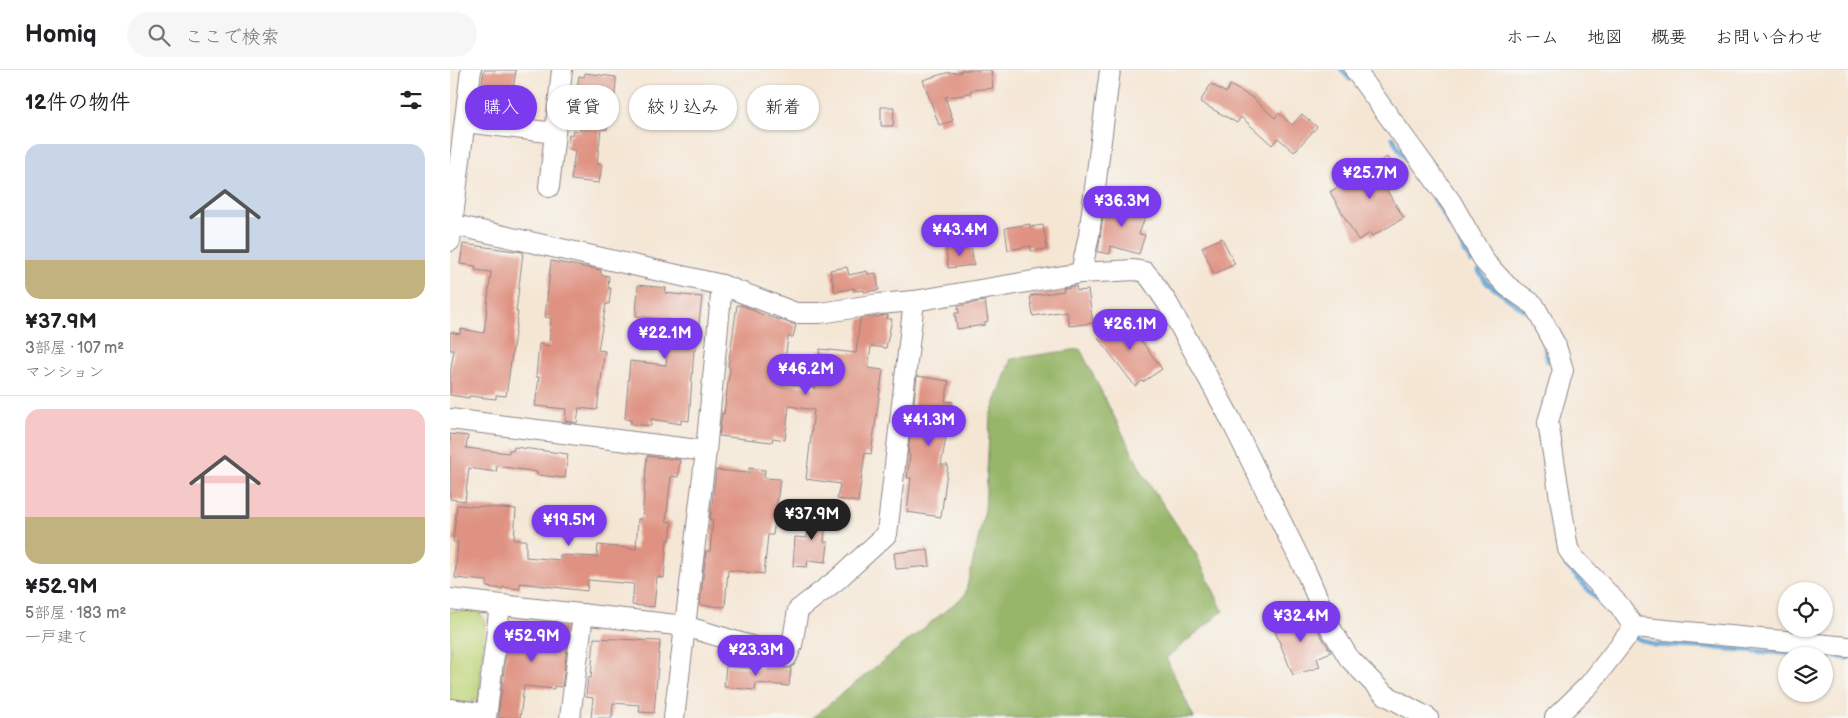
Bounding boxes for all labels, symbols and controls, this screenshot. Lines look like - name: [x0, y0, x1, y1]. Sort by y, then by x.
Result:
- search box: [127, 12, 477, 57]
- text: Homiq: [25, 20, 97, 49]
- icon: search: [145, 21, 173, 49]
- text: ここで検索: [185, 26, 280, 49]
- text: ホーム: [1506, 27, 1559, 48]
- text: 地図: [1587, 27, 1623, 48]
- text: 概要: [1651, 27, 1687, 48]
- text: お問い合わせ: [1715, 27, 1823, 48]
- chip: 購入: [465, 85, 537, 130]
- chip: 賃貸: [547, 85, 619, 130]
- chip: 絞り込み: [629, 85, 737, 130]
- chip: 新着: [747, 85, 819, 130]
- icon: filters: [397, 86, 425, 114]
- text: 12件の物件: [25, 90, 130, 115]
- pin: ¥25.7M: [1329, 158, 1411, 200]
- text: ¥25.7M: [1343, 164, 1397, 183]
- icon: home: [180, 176, 270, 266]
- pin: ¥36.3M: [1081, 186, 1163, 228]
- text: ¥36.3M: [1094, 192, 1150, 211]
- pin: ¥43.4M: [919, 214, 1001, 257]
- text: ¥43.4M: [932, 221, 988, 240]
- pin: ¥26.1M: [1089, 308, 1171, 351]
- text: ¥37.9M: [25, 309, 97, 334]
- text: ¥26.1M: [1103, 315, 1157, 334]
- pin: ¥22.1M: [624, 318, 706, 360]
- text: ¥22.1M: [638, 324, 692, 343]
- text: 3部屋 · 107 m²: [25, 339, 124, 358]
- pin: ¥46.2M: [765, 354, 847, 396]
- text: ¥46.2M: [778, 360, 834, 379]
- text: マンション: [25, 363, 104, 382]
- pin: ¥41.3M: [888, 404, 970, 447]
- text: ¥41.3M: [903, 411, 955, 430]
- icon: home: [180, 442, 270, 532]
- pin: ¥37.9M: [771, 498, 853, 541]
- pin: ¥19.5M: [528, 504, 610, 547]
- text: ¥37.9M: [785, 505, 839, 524]
- text: ¥19.5M: [543, 511, 595, 530]
- text: ¥52.9M: [25, 574, 98, 599]
- map controls: [1778, 582, 1833, 702]
- button: locate: [1778, 582, 1833, 637]
- pin: ¥32.4M: [1260, 600, 1342, 643]
- text: 5部屋 · 183 m²: [25, 604, 126, 623]
- text: ¥32.4M: [1273, 607, 1329, 626]
- pin: ¥52.9M: [491, 620, 573, 663]
- text: ¥52.9M: [504, 627, 560, 646]
- text: 一戸建て: [25, 628, 89, 647]
- pin: ¥23.3M: [715, 634, 797, 677]
- text: ¥23.3M: [728, 641, 784, 660]
- button: layers: [1778, 647, 1833, 702]

